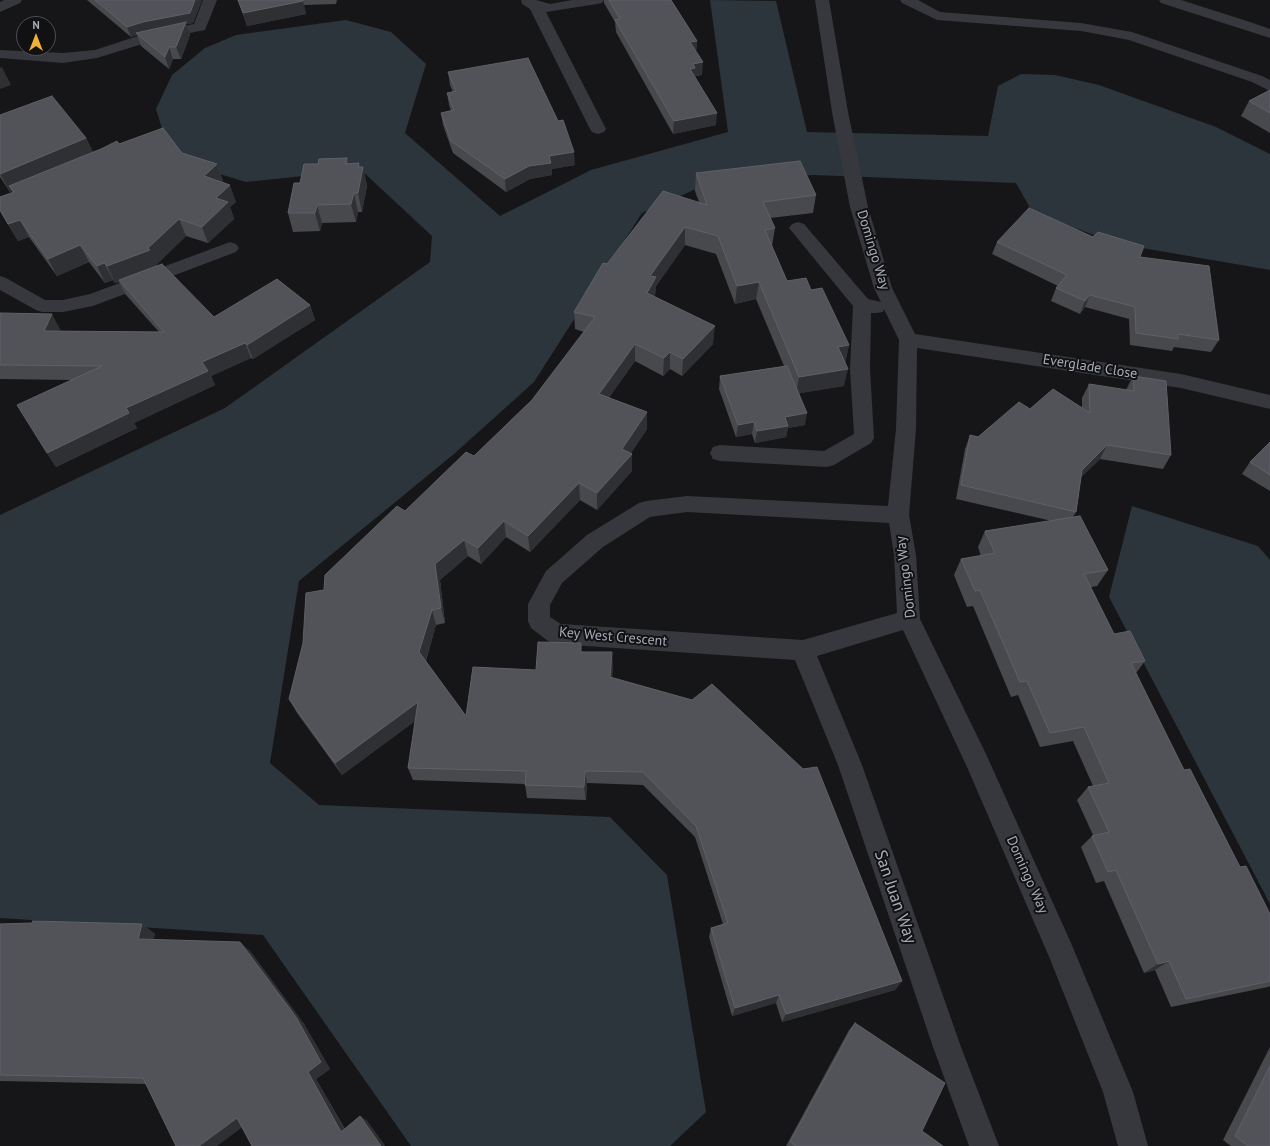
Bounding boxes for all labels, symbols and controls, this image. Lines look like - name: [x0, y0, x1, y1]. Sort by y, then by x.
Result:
- north arrow: [16, 16, 56, 56]
- text: N: [32, 18, 40, 32]
- street label: Domingo Way: [853, 208, 893, 292]
- street label: Everglade Close: [1042, 351, 1138, 383]
- street label: Domingo Way: [893, 535, 919, 619]
- street label: Key West Crescent: [558, 624, 668, 650]
- street label: Domingo Way: [1003, 834, 1051, 916]
- street label: San Juan Way: [869, 848, 921, 946]

